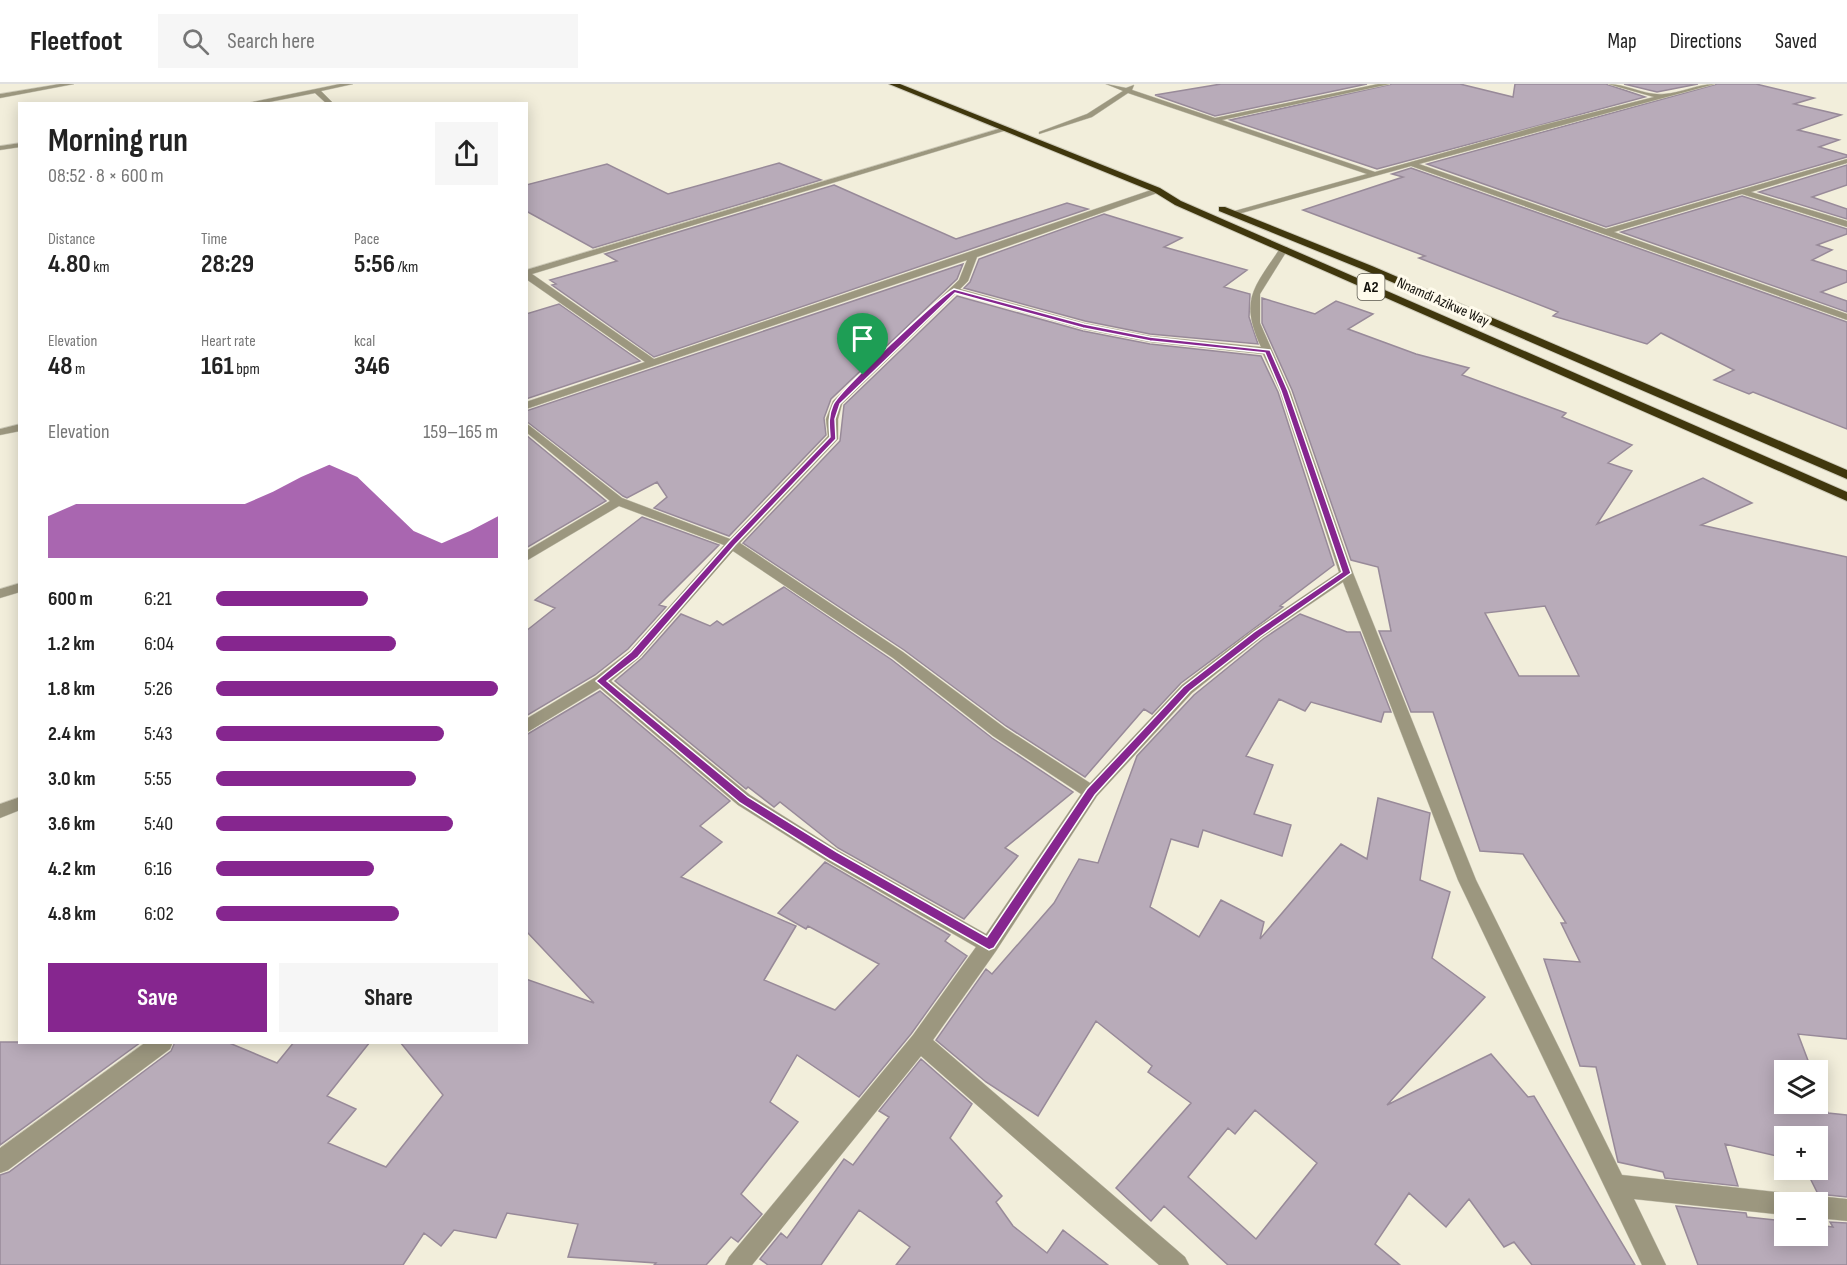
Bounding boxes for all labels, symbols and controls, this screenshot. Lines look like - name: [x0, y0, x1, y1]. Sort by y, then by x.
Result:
- search box: [158, 14, 578, 68]
- text: Fleetfoot: [30, 25, 122, 58]
- icon: search: [179, 25, 212, 58]
- text: Search here: [227, 28, 315, 55]
- text: Map: [1607, 29, 1637, 54]
- text: Directions: [1670, 29, 1742, 54]
- text: Saved: [1775, 29, 1817, 54]
- text: Morning run: [48, 121, 188, 161]
- button: share: [435, 122, 498, 185]
- text: 08:52 · 8 × 600 m: [48, 164, 164, 188]
- text: Distance: [48, 230, 95, 249]
- text: Time: [201, 230, 227, 249]
- text: Pace: [354, 230, 379, 249]
- text: 4.80: [48, 249, 91, 280]
- text: 28:29: [201, 249, 254, 280]
- text: 5:56: [354, 249, 395, 280]
- text: km: [91, 258, 110, 277]
- text: /km: [395, 258, 418, 277]
- street label: Nnamdi Azikwe Way: [1394, 273, 1492, 331]
- road number: A2: [1358, 274, 1384, 300]
- pin: [837, 313, 888, 375]
- icon: arrive: [846, 322, 879, 355]
- text: Elevation: [48, 332, 97, 351]
- text: Heart rate: [201, 332, 256, 351]
- text: kcal: [354, 332, 375, 351]
- text: 48: [48, 351, 72, 382]
- text: 161: [201, 351, 234, 382]
- text: 346: [354, 351, 390, 382]
- text: m: [72, 360, 85, 379]
- text: bpm: [234, 360, 260, 379]
- text: Elevation: [48, 420, 110, 444]
- text: 159–165 m: [423, 420, 498, 444]
- text: 600 m: [48, 587, 93, 611]
- text: 6:21: [144, 587, 172, 611]
- text: 1.2 km: [48, 632, 95, 656]
- text: 6:04: [144, 632, 174, 656]
- text: 1.8 km: [48, 677, 95, 701]
- text: 5:26: [144, 677, 173, 701]
- text: 2.4 km: [48, 722, 96, 746]
- text: 5:43: [144, 722, 173, 746]
- text: 3.0 km: [48, 767, 95, 791]
- text: 5:55: [144, 767, 172, 791]
- text: 3.6 km: [48, 812, 95, 836]
- text: 5:40: [144, 812, 173, 836]
- text: 4.2 km: [48, 857, 96, 881]
- text: 6:16: [144, 857, 172, 881]
- text: 4.8 km: [48, 902, 96, 926]
- text: 6:02: [144, 902, 174, 926]
- button: Save: [48, 963, 267, 1032]
- button: Share: [279, 963, 498, 1032]
- map controls: [1774, 1060, 1828, 1246]
- button: layers: [1774, 1060, 1828, 1114]
- button: +: [1774, 1126, 1828, 1180]
- button: −: [1774, 1192, 1828, 1246]

